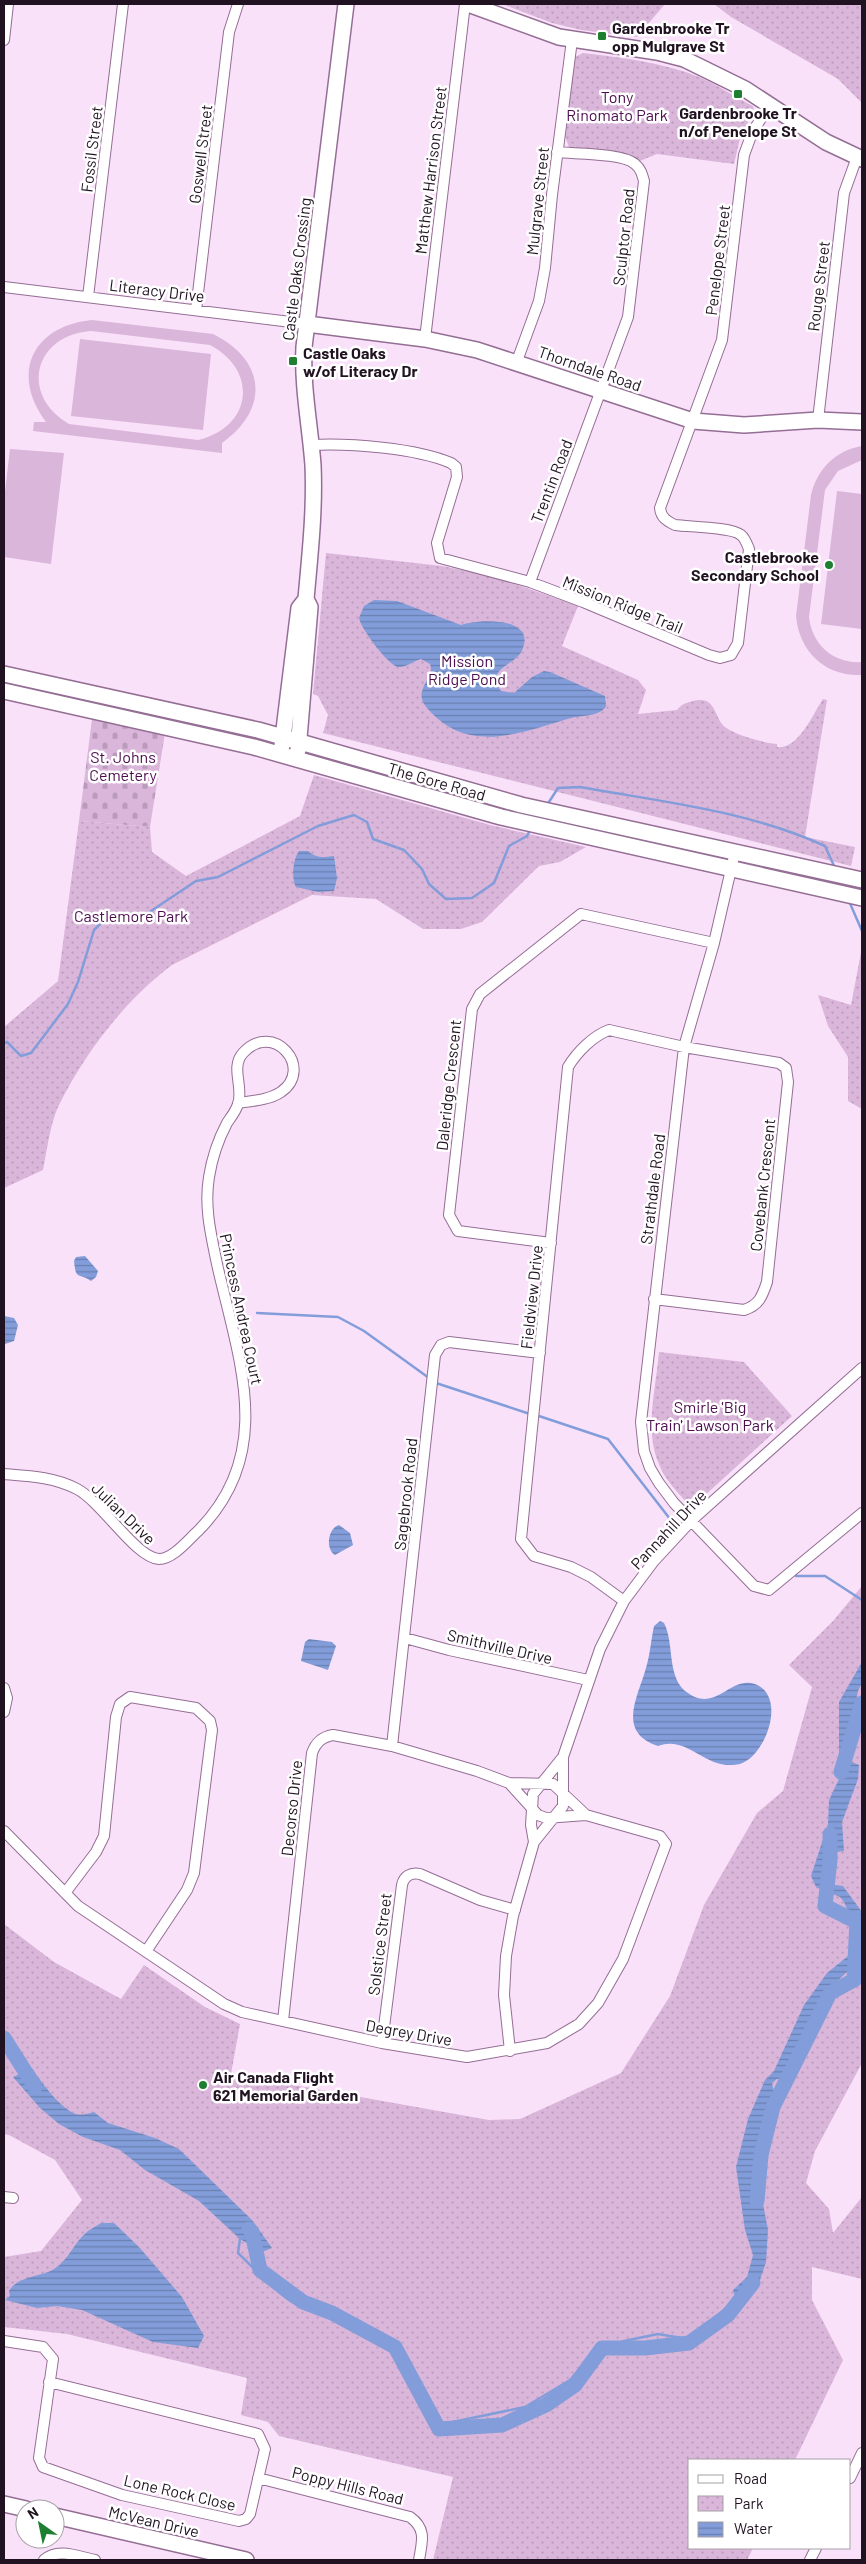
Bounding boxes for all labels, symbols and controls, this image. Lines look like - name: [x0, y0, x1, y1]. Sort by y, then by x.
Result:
- place label: Gardenbrooke Tr opp Mulgrave St: [612, 18, 730, 55]
- marker: Gardenbrooke Tr opp Mulgrave St: [596, 30, 608, 42]
- street label: Matthew Harrison Street: [410, 85, 450, 255]
- park label: Tony Rinomato Park: [566, 87, 668, 124]
- marker: Gardenbrooke Tr n/of Penelope St: [732, 88, 744, 100]
- street label: Goswell Street: [184, 103, 216, 205]
- place label: Gardenbrooke Tr n/of Penelope St: [679, 103, 797, 140]
- street label: Fossil Street: [76, 105, 106, 193]
- street label: Mulgrave Street: [522, 146, 552, 256]
- street label: Sculptor Road: [608, 188, 638, 286]
- street label: Castle Oaks Crossing: [278, 196, 314, 342]
- street label: Penelope Street: [701, 204, 733, 316]
- street label: Rouge Street: [803, 240, 833, 332]
- street label: Literacy Drive: [108, 275, 206, 305]
- street label: Thorndale Road: [536, 341, 644, 395]
- place label: Castle Oaks w/of Literacy Dr: [303, 343, 418, 380]
- marker: Castle Oaks w/of Literacy Dr: [287, 355, 299, 367]
- street label: Trentin Road: [526, 436, 576, 526]
- place label: Castlebrooke Secondary School: [691, 547, 819, 584]
- marker: Castlebrooke Secondary School: [823, 559, 835, 571]
- street label: Mission Ridge Trail: [560, 571, 686, 637]
- park label: Mission Ridge Pond: [428, 651, 506, 688]
- park label: St. Johns Cemetery: [89, 747, 157, 784]
- street label: The Gore Road: [386, 758, 488, 804]
- park label: Castlemore Park: [74, 906, 188, 925]
- street label: Daleridge Crescent: [432, 1018, 464, 1152]
- street label: Covebank Crescent: [746, 1118, 778, 1252]
- street label: Strathdale Road: [636, 1133, 668, 1245]
- street label: Princess Andrea Court: [217, 1232, 267, 1386]
- street label: Fieldview Drive: [516, 1244, 546, 1350]
- park label: Smirle 'Big Train' Lawson Park: [646, 1397, 774, 1434]
- street label: Sagebrook Road: [390, 1437, 420, 1551]
- street label: Julian Drive: [88, 1478, 160, 1548]
- street label: Pannahill Drive: [626, 1485, 710, 1573]
- street label: Smithville Drive: [446, 1625, 554, 1667]
- street label: Decorso Drive: [277, 1759, 305, 1857]
- street label: Solstice Street: [363, 1892, 395, 1996]
- street label: Degrey Drive: [364, 2015, 454, 2049]
- place label: Air Canada Flight 621 Memorial Garden: [213, 2067, 358, 2104]
- marker: Air Canada Flight 621 Memorial Garden: [197, 2079, 209, 2091]
- legend: [688, 2459, 851, 2549]
- street label: Poppy Hills Road: [290, 2462, 406, 2508]
- text: Road: [734, 2469, 767, 2487]
- street label: Lone Rock Close: [122, 2470, 238, 2514]
- text: Park: [734, 2494, 764, 2512]
- north arrow: [15, 2499, 65, 2549]
- street label: McVean Drive: [107, 2501, 201, 2541]
- text: N: [24, 2503, 41, 2522]
- text: Water: [734, 2519, 773, 2537]

